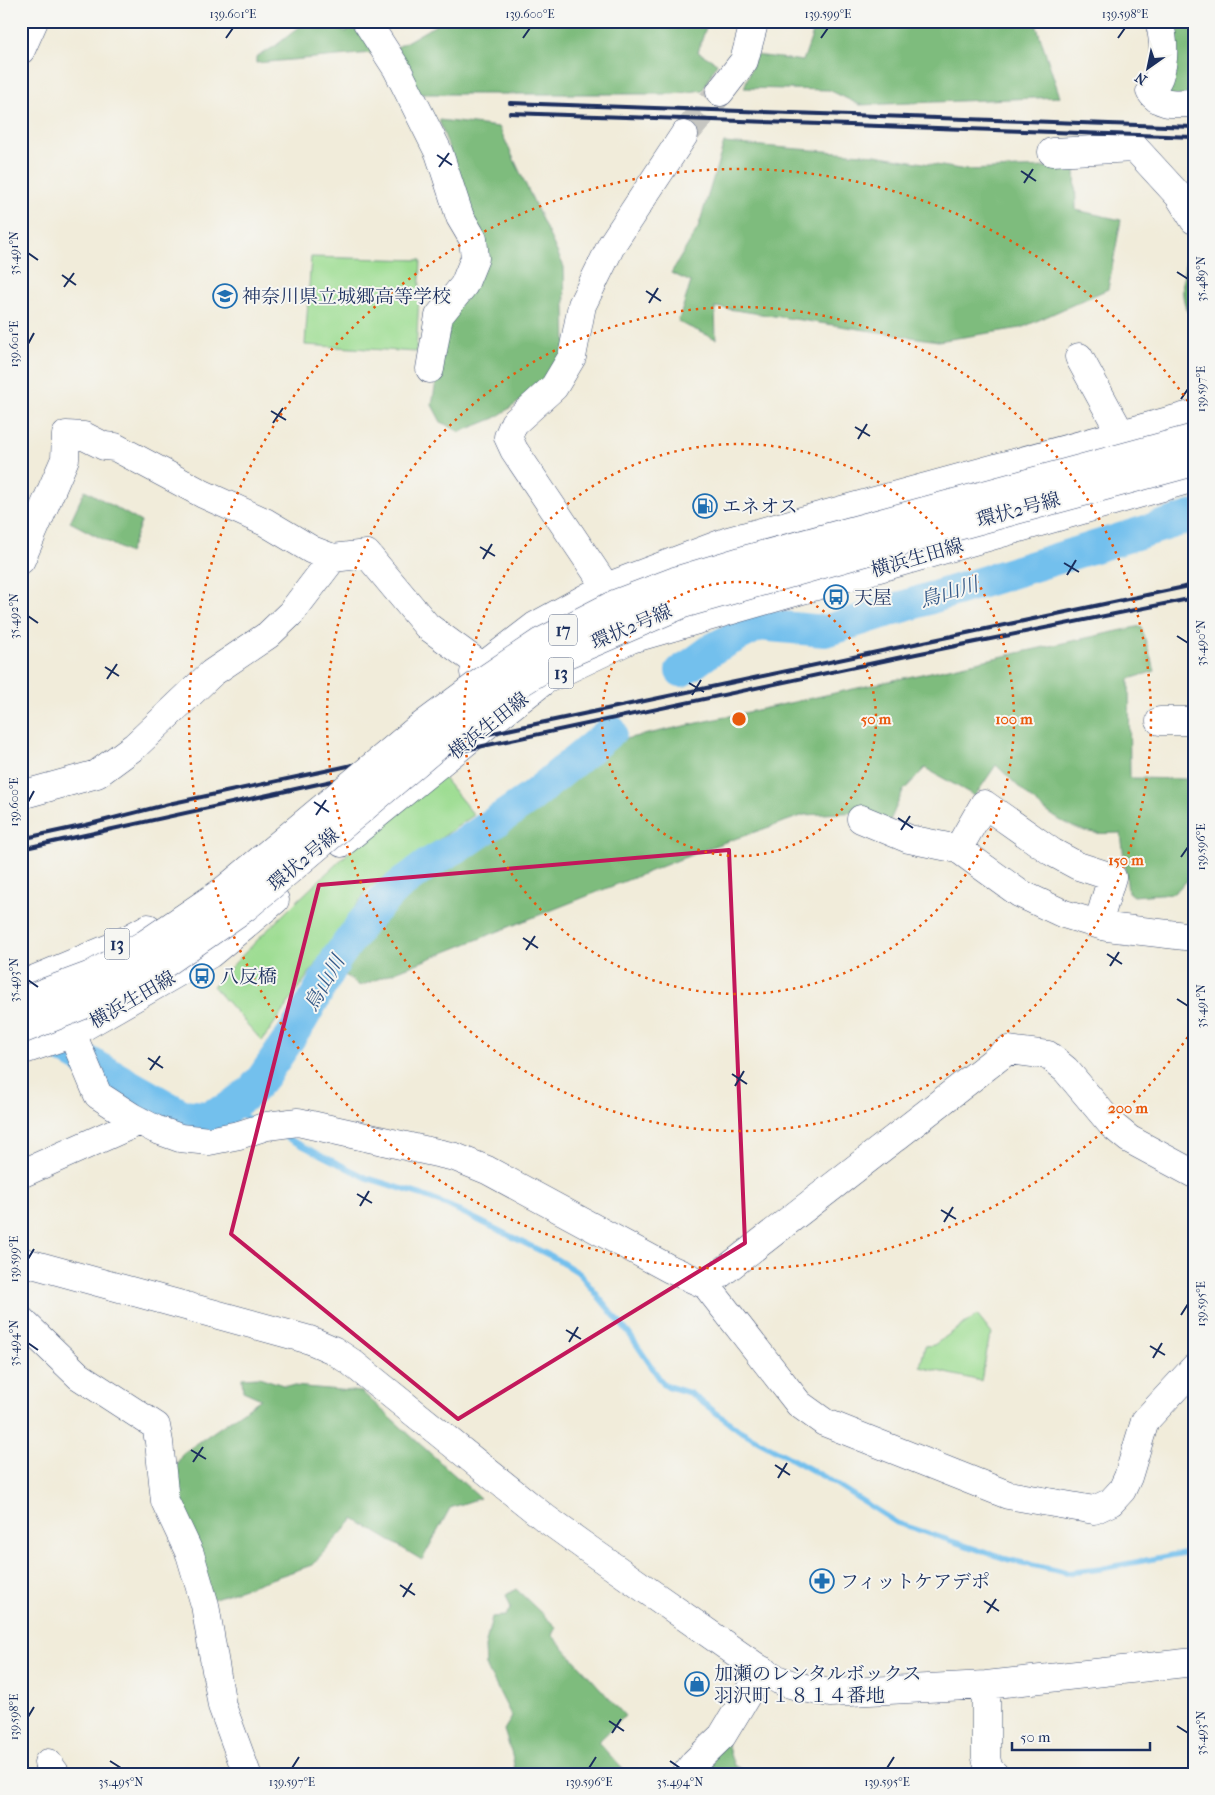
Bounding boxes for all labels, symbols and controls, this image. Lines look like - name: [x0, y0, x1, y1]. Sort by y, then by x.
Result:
- text: 139.601°E: [210, 7, 256, 21]
- text: 139.600°E: [505, 7, 555, 21]
- text: 139.599°E: [805, 7, 851, 21]
- text: 139.598°E: [1102, 7, 1148, 21]
- north arrow: [1122, 42, 1172, 92]
- text: N: [1132, 68, 1150, 89]
- text: 35.491°N: [7, 231, 21, 275]
- text: 35.489°N: [1194, 256, 1208, 302]
- school or university icon: 神奈川県立城郷高等学校: [212, 283, 238, 309]
- place label: 神奈川県立城郷高等学校: [242, 286, 451, 308]
- text: 139.601°E: [7, 321, 21, 367]
- text: 139.597°E: [1194, 366, 1208, 412]
- street label: 環状2号線: [974, 488, 1063, 532]
- fuel station icon: エネオス: [692, 493, 718, 519]
- place label: エネオス: [722, 496, 798, 518]
- street label: 横浜生田線: [869, 534, 966, 582]
- water label: 鳥山川: [917, 572, 983, 612]
- bus stop icon: 天屋: [823, 584, 849, 610]
- place label: 天屋: [854, 587, 892, 609]
- text: 35.492°N: [7, 593, 21, 639]
- street label: 環状2号線: [588, 600, 675, 654]
- road number: 17: [549, 614, 577, 646]
- text: 35.490°N: [1194, 620, 1208, 666]
- road number: 13: [548, 658, 574, 688]
- street label: 横浜生田線: [444, 688, 533, 764]
- centre of rings: [730, 710, 748, 728]
- text: 50 m: [861, 710, 892, 728]
- text: 100 m: [995, 710, 1033, 728]
- text: 139.600°E: [7, 777, 21, 827]
- text: 139.596°E: [1194, 823, 1208, 871]
- street label: 環状2号線: [264, 824, 344, 896]
- text: 150 m: [1108, 851, 1144, 869]
- road number: 13: [104, 929, 130, 960]
- water label: 鳥山川: [299, 950, 350, 1015]
- text: 35.493°N: [7, 958, 21, 1002]
- bus stop icon: 八反橋: [189, 963, 215, 989]
- place label: 八反橋: [220, 966, 277, 988]
- street label: 横浜生田線: [86, 967, 179, 1033]
- text: 35.491°N: [1194, 984, 1208, 1028]
- text: 200 m: [1108, 1099, 1148, 1117]
- text: 139.599°E: [7, 1236, 21, 1282]
- text: 139.595°E: [1194, 1281, 1208, 1327]
- text: 35.494°N: [7, 1320, 21, 1366]
- pharmacy icon: フィットケアデポ: [809, 1568, 835, 1594]
- place label: フィットケアデポ: [840, 1571, 990, 1593]
- place label: 加瀬のレンタルボックス 羽沢町１８１４番地: [714, 1663, 922, 1707]
- shop icon: 加瀬のレンタルボックス 羽沢町１８１４番地: [684, 1671, 710, 1697]
- text: 139.598°E: [7, 1694, 21, 1740]
- text: 35.493°N: [1194, 1711, 1208, 1755]
- scale bar: [1012, 1720, 1150, 1752]
- text: 50 m: [1020, 1728, 1051, 1746]
- text: 35.495°N: [99, 1775, 143, 1789]
- text: 139.597°E: [269, 1775, 315, 1789]
- text: 139.596°E: [565, 1775, 613, 1789]
- text: 35.494°N: [657, 1775, 703, 1789]
- text: 139.595°E: [864, 1775, 910, 1789]

